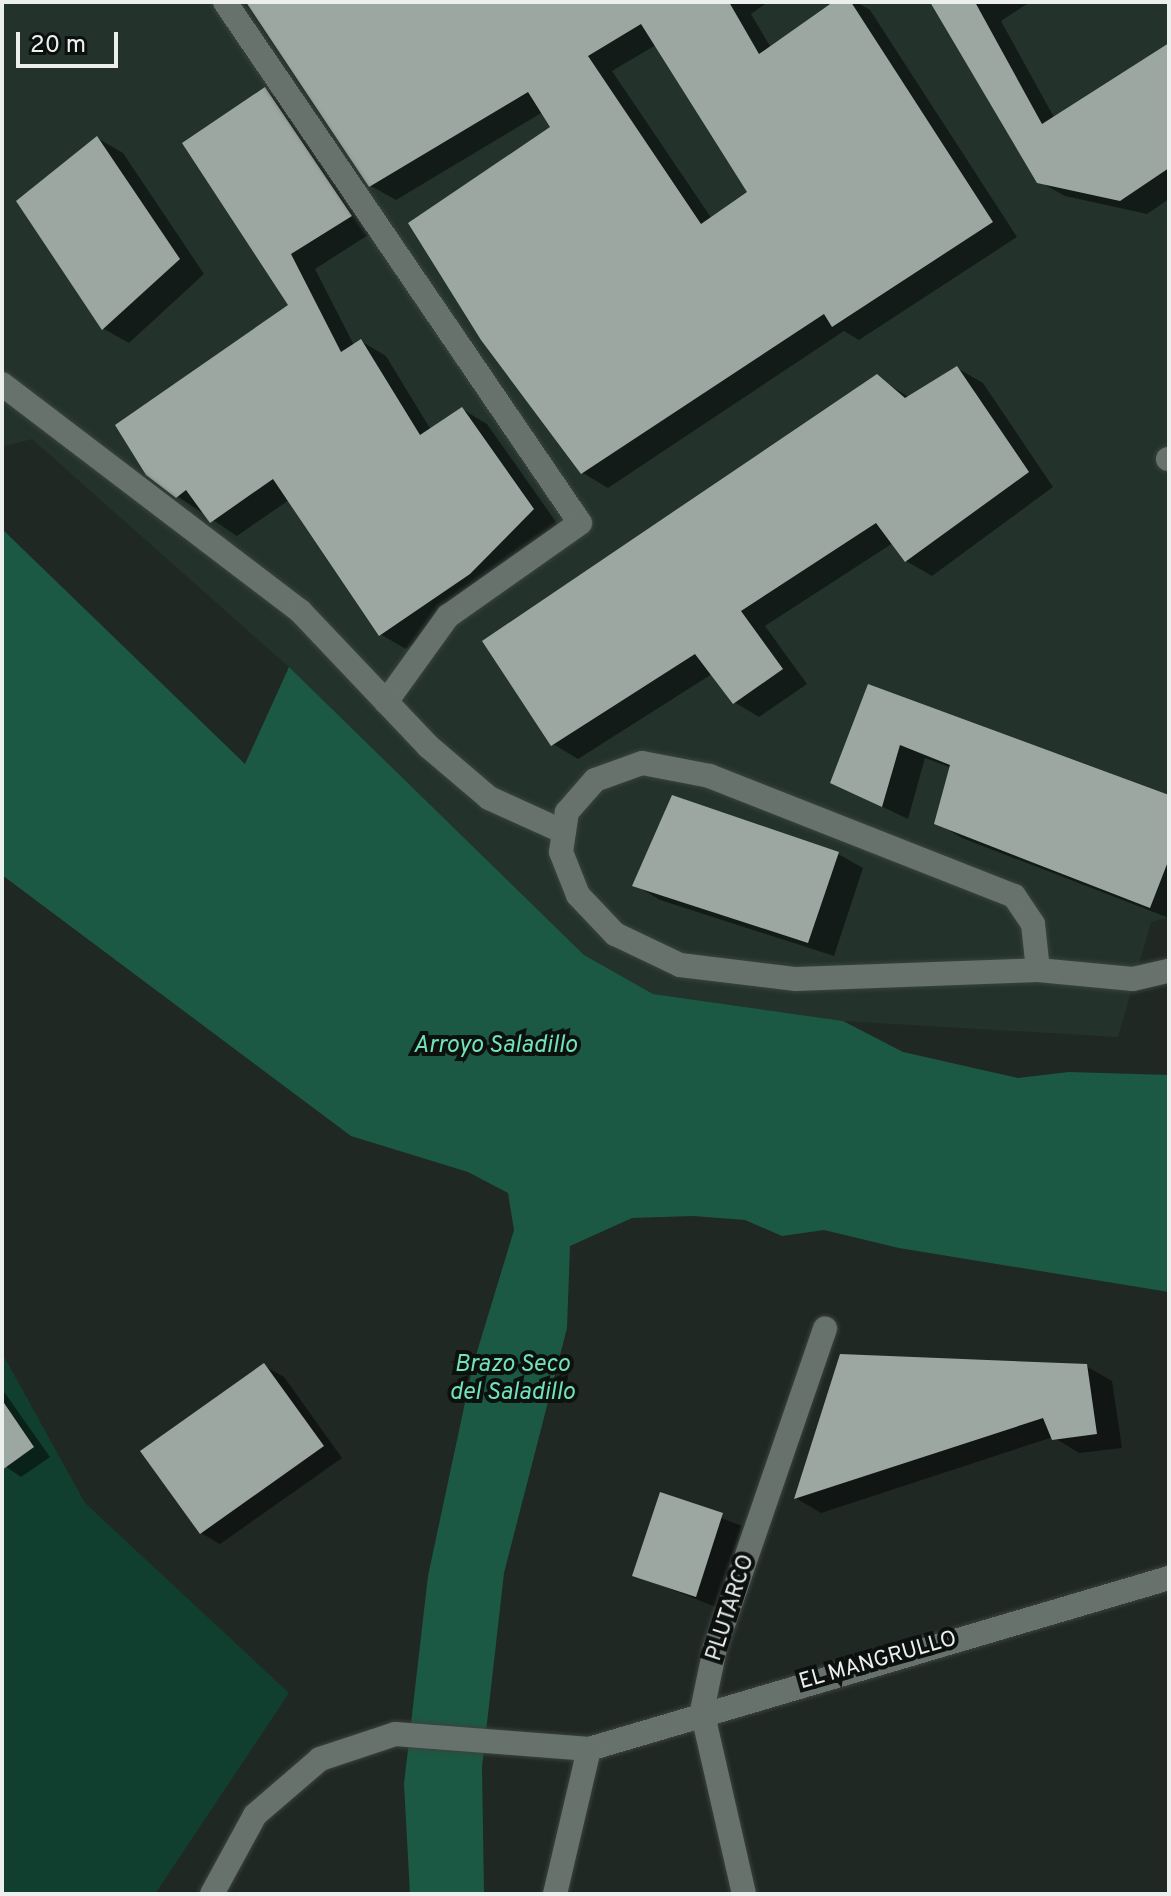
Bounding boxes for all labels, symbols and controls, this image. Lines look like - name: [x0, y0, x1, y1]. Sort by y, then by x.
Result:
- scale bar: [20, 16, 122, 66]
- text: 20 m: [30, 31, 86, 61]
- water label: Arroyo Saladillo: [413, 1033, 577, 1061]
- water label: Brazo Seco del Saladillo: [449, 1352, 575, 1408]
- street label: PLUTARCO: [701, 1552, 761, 1664]
- street label: EL MANGRULLO: [796, 1626, 960, 1696]

